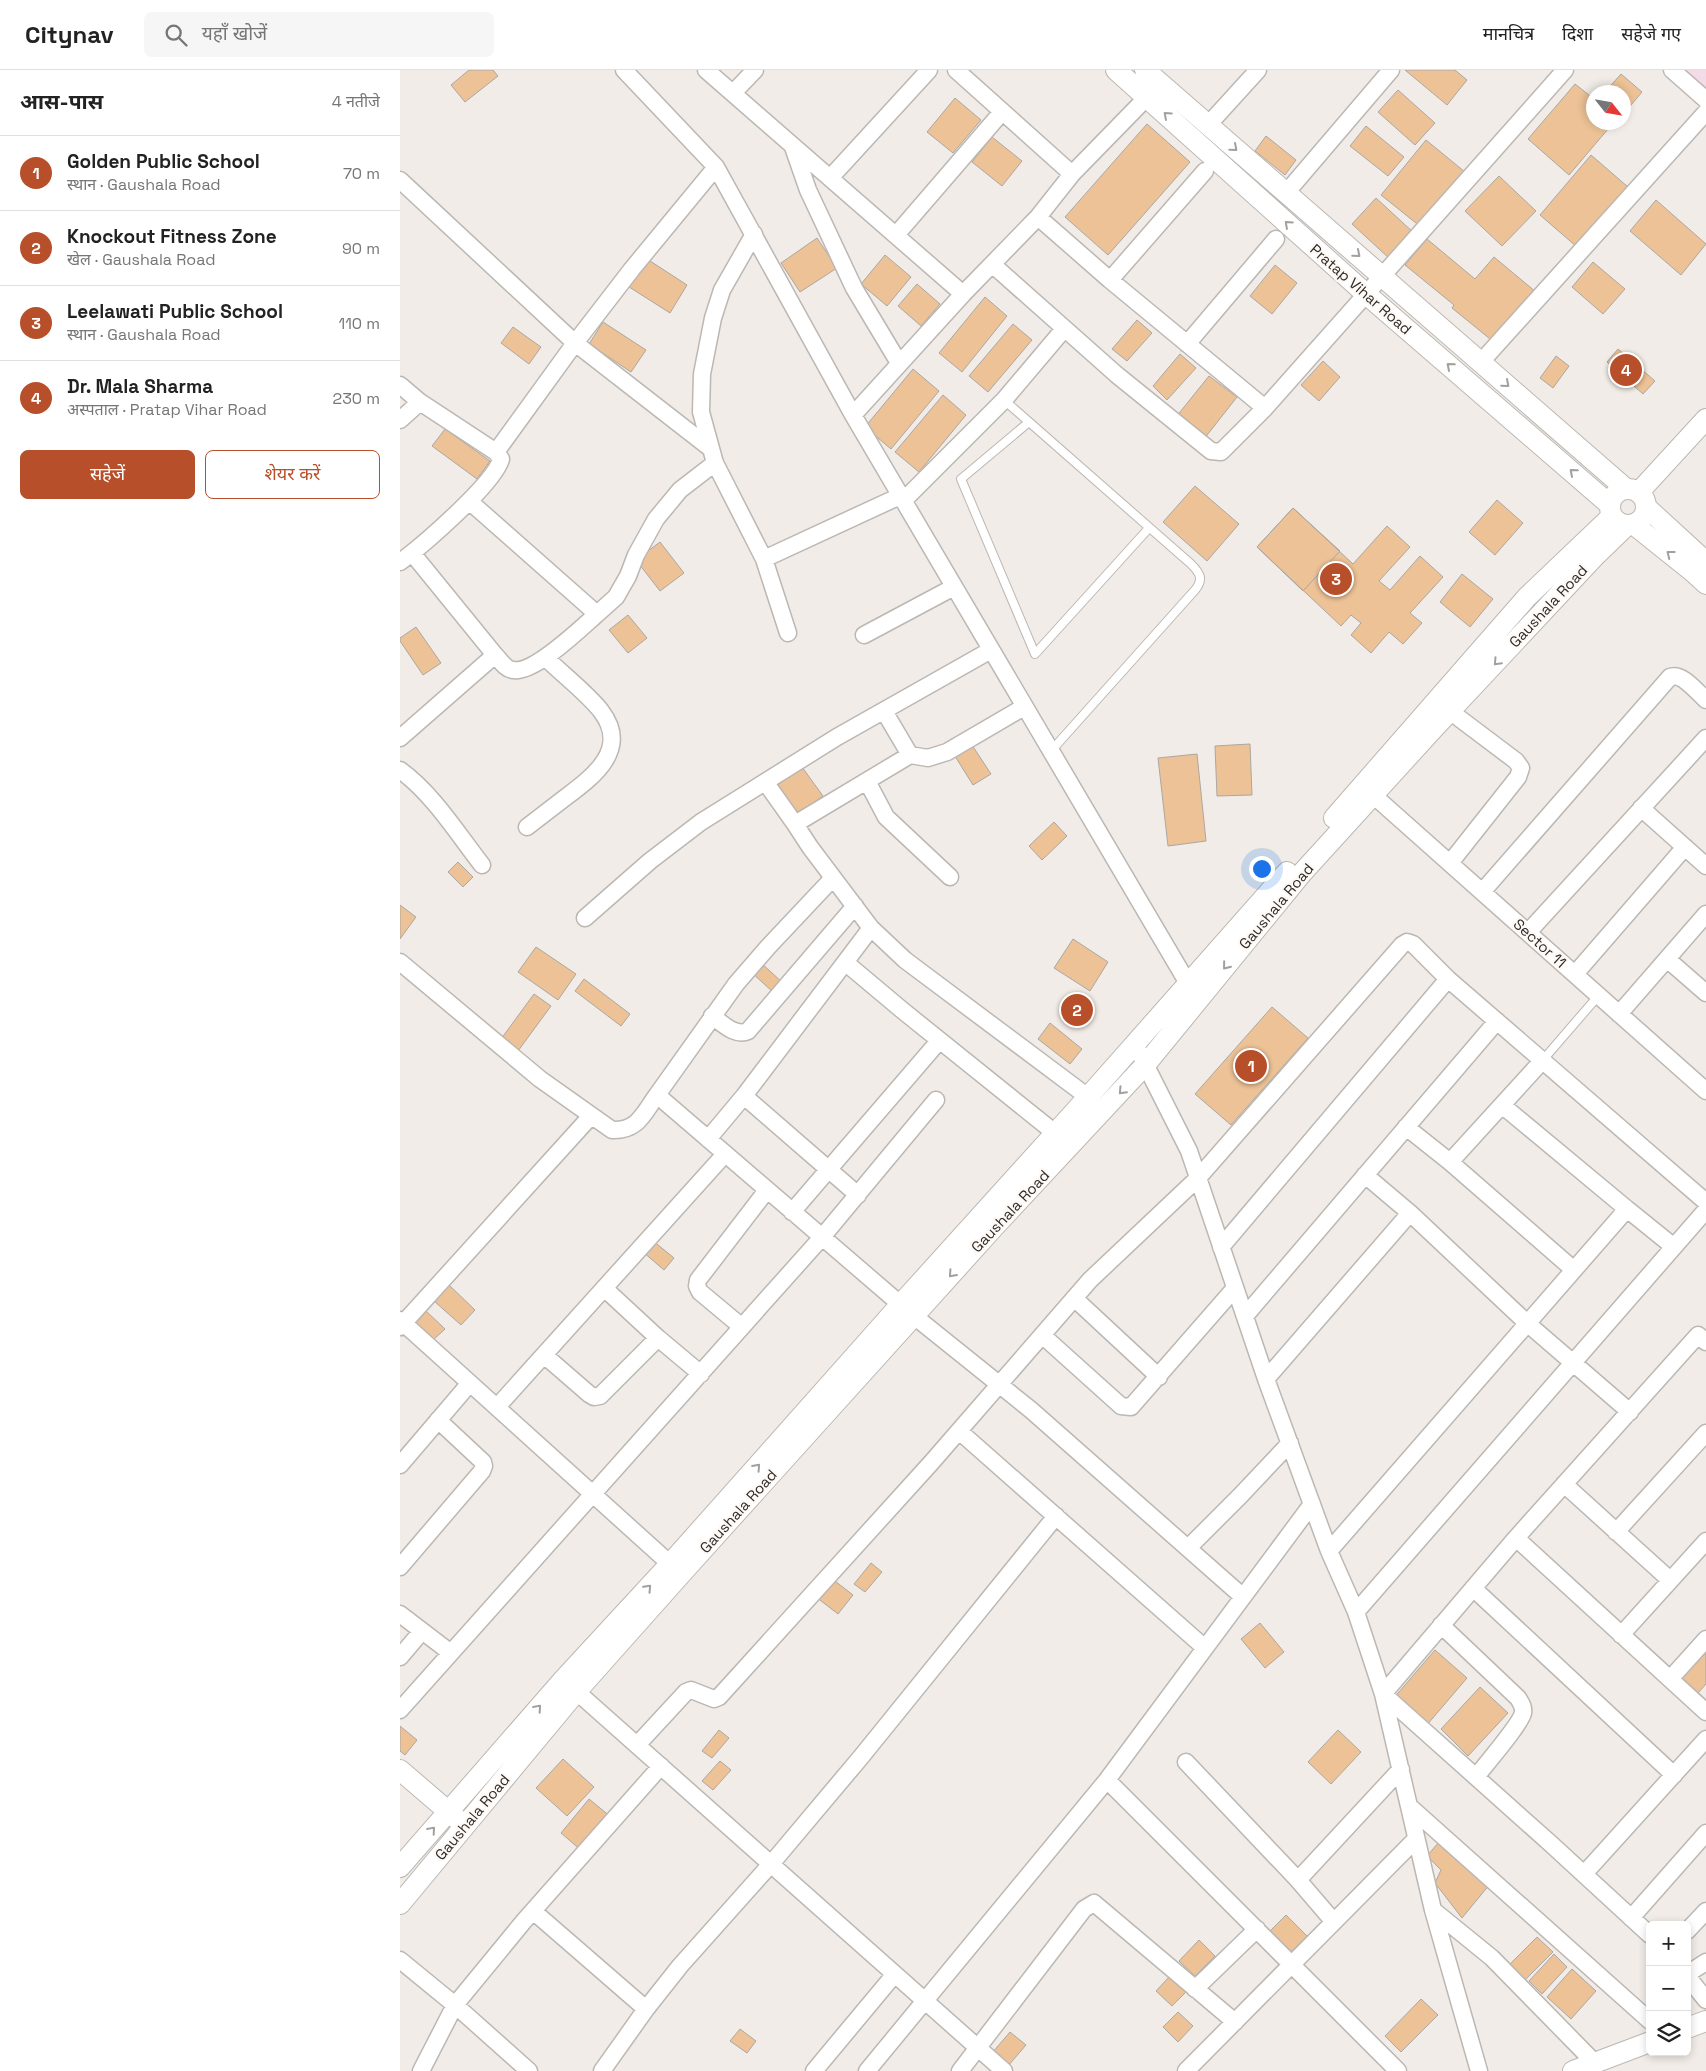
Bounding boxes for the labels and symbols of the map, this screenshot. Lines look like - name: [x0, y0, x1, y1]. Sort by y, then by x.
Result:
- north arrow: [1586, 85, 1631, 130]
- one-way arrow: [1164, 112, 1173, 121]
- one-way arrow: [1229, 142, 1238, 151]
- one-way arrow: [1285, 221, 1294, 230]
- street label: Pratap Vihar Road: [1306, 240, 1416, 338]
- one-way arrow: [1351, 249, 1360, 257]
- pin: 4: [1610, 351, 1642, 389]
- one-way arrow: [1446, 363, 1455, 372]
- one-way arrow: [1500, 378, 1509, 387]
- one-way arrow: [1569, 469, 1578, 478]
- one-way arrow: [1667, 551, 1676, 559]
- pin: 3: [1320, 560, 1352, 598]
- street label: Gaushala Road: [1505, 561, 1591, 651]
- one-way arrow: [1494, 656, 1503, 665]
- your location: [1249, 856, 1275, 882]
- street label: Gaushala Road: [1235, 859, 1317, 953]
- street label: Sector 11: [1510, 914, 1570, 972]
- one-way arrow: [1224, 960, 1232, 969]
- pin: 2: [1061, 991, 1093, 1029]
- pin: 1: [1235, 1047, 1267, 1085]
- one-way arrow: [1118, 1085, 1127, 1094]
- street label: Gaushala Road: [967, 1166, 1053, 1256]
- one-way arrow: [949, 1269, 958, 1278]
- one-way arrow: [751, 1463, 760, 1472]
- street label: Gaushala Road: [695, 1465, 781, 1557]
- one-way arrow: [642, 1584, 651, 1593]
- one-way arrow: [533, 1704, 542, 1713]
- street label: Gaushala Road: [431, 1770, 513, 1864]
- one-way arrow: [426, 1827, 435, 1836]

